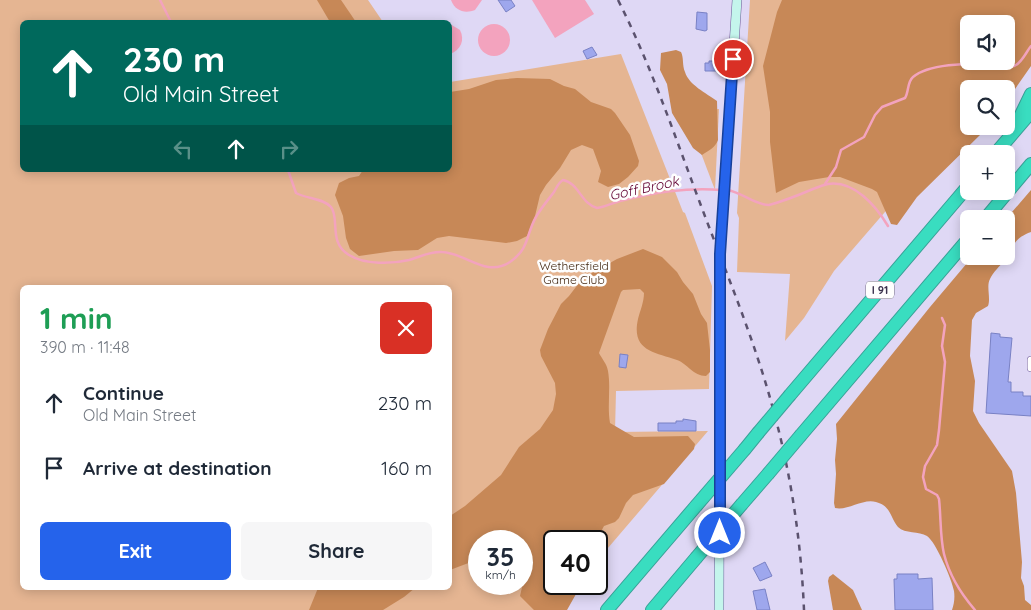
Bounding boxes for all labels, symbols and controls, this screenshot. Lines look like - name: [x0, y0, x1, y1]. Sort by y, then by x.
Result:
- map controls: [960, 15, 1015, 265]
- button: sound: [960, 15, 1015, 70]
- text: 230 m: [123, 37, 225, 81]
- pin: [712, 38, 754, 80]
- icon: ahead: [40, 40, 105, 105]
- icon: arrive: [719, 45, 747, 73]
- text: Old Main Street: [123, 80, 279, 108]
- button: search: [960, 80, 1015, 135]
- icon: left: [169, 135, 197, 163]
- icon: ahead: [222, 135, 250, 163]
- icon: right: [275, 135, 303, 163]
- button: +: [960, 145, 1015, 200]
- water label: Goff Brook: [608, 172, 682, 204]
- button: −: [960, 210, 1015, 265]
- park label: Wethersfield Game Club: [539, 258, 609, 287]
- road number: I 91: [866, 282, 894, 298]
- text: 1 min: [40, 299, 113, 337]
- button: close: [380, 302, 432, 354]
- text: 390 m · 11:48: [40, 337, 130, 357]
- text: Continue: [83, 381, 164, 405]
- icon: ahead: [40, 389, 68, 417]
- text: 230 m: [378, 391, 432, 415]
- text: Old Main Street: [83, 405, 197, 425]
- icon: arrive: [40, 454, 68, 482]
- text: Arrive at destination: [83, 456, 272, 480]
- text: 160 m: [381, 456, 432, 480]
- position arrow: [693, 506, 745, 558]
- button: Exit: [40, 522, 231, 580]
- button: Share: [241, 522, 432, 580]
- speed limit sign: 40: [543, 530, 608, 595]
- text: 35: [487, 541, 514, 572]
- text: km/h: [485, 567, 516, 582]

